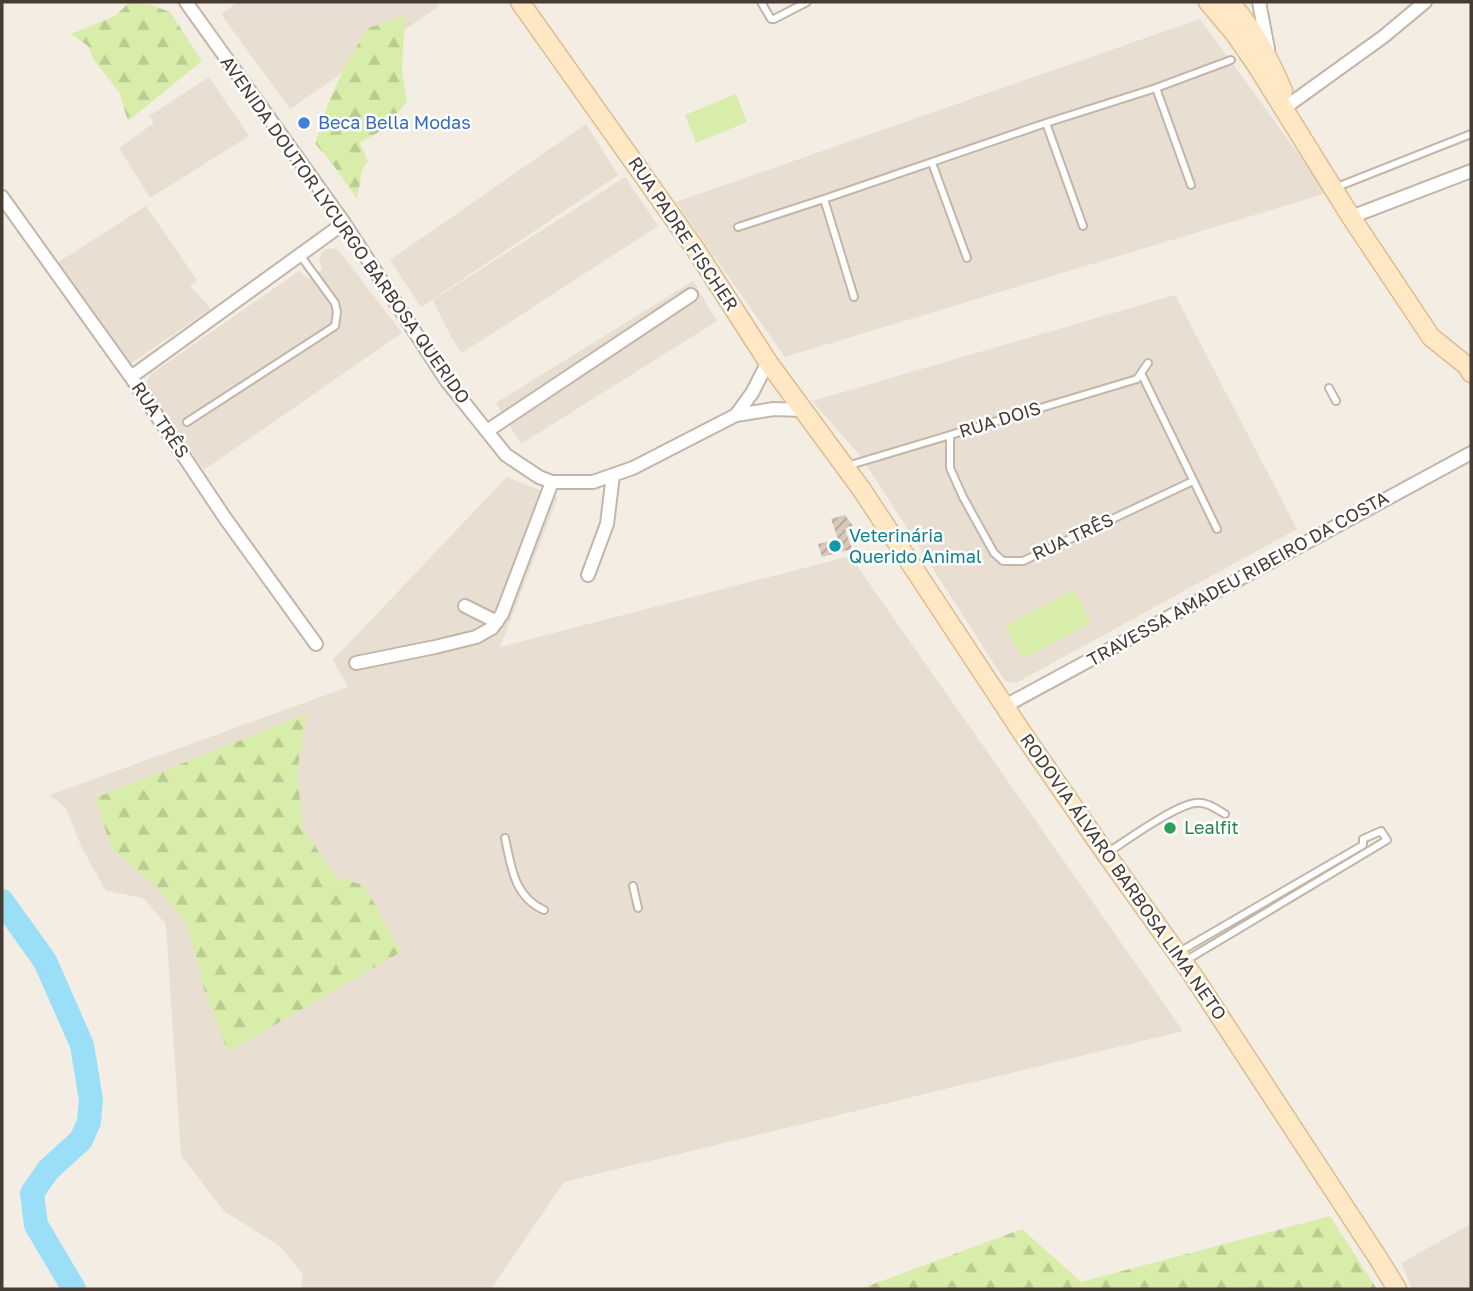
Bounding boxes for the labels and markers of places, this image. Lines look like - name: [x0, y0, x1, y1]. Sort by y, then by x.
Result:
- place label: Beca Bella Modas: [318, 111, 471, 133]
- marker: Beca Bella Modas: [296, 115, 312, 131]
- place label: Veterinária Querido Animal: [849, 524, 982, 567]
- marker: Veterinária Querido Animal: [827, 538, 843, 554]
- place label: Lealfit: [1184, 816, 1239, 838]
- marker: Lealfit: [1162, 820, 1178, 836]

